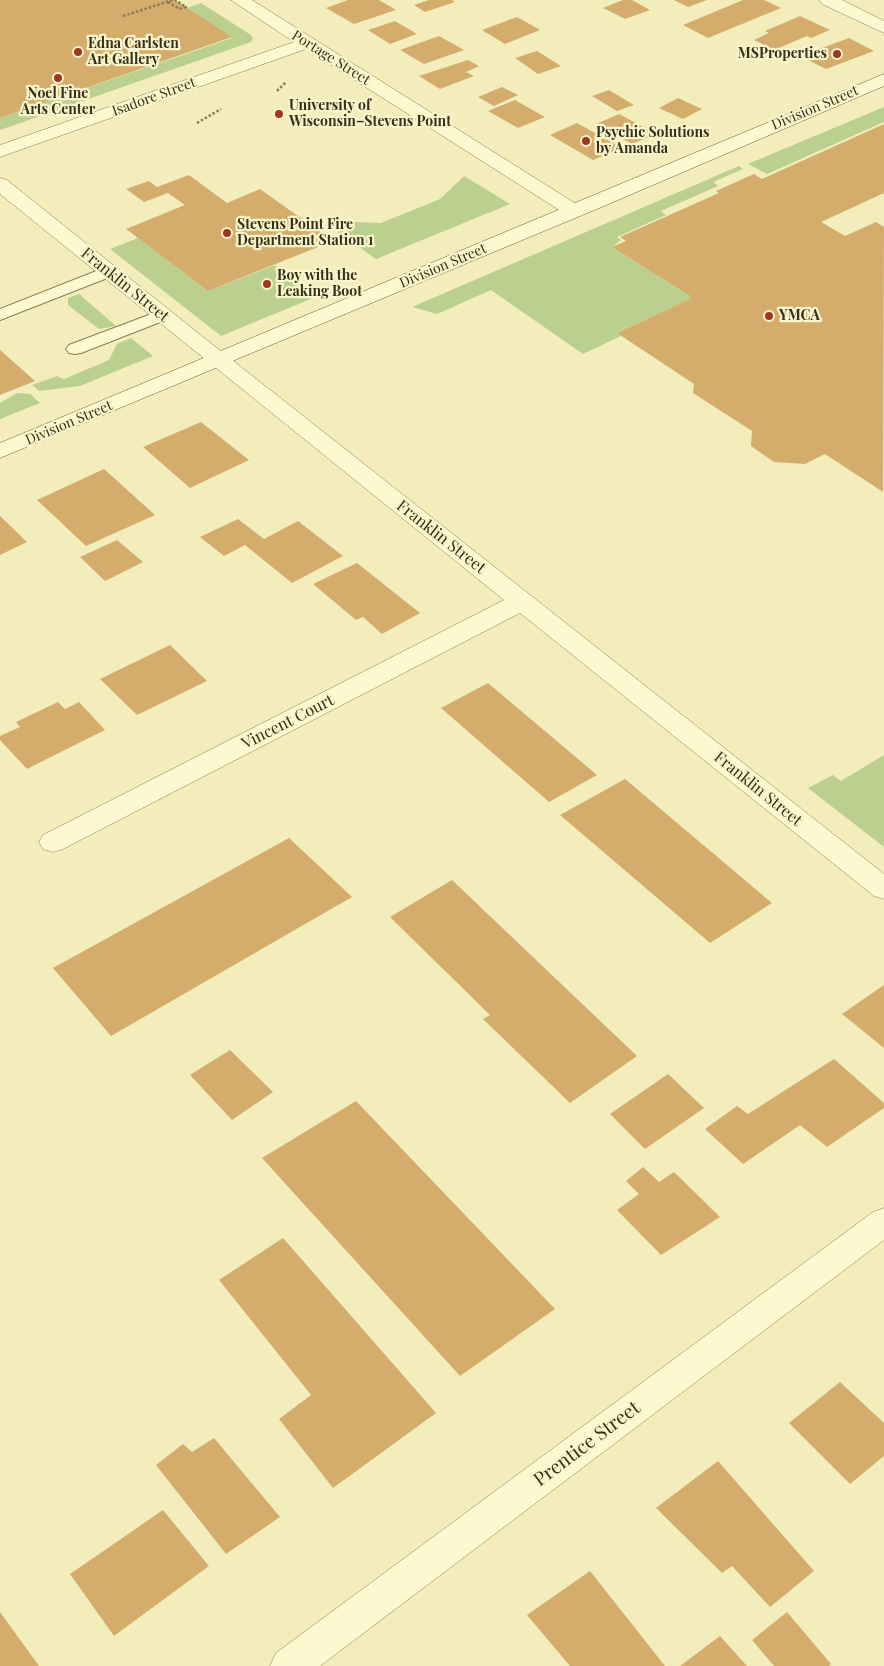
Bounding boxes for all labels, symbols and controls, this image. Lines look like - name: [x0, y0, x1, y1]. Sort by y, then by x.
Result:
- street label: Portage Street: [289, 27, 373, 89]
- place label: Edna Carlsten Art Gallery: [88, 36, 179, 68]
- marker: Edna Carlsten Art Gallery: [72, 46, 84, 58]
- place label: MSProperties: [738, 46, 827, 62]
- marker: MSProperties: [831, 48, 843, 60]
- marker: Noel Fine Arts Center: [52, 72, 64, 84]
- street label: Isadore Street: [110, 74, 198, 120]
- street label: Division Street: [769, 82, 861, 134]
- place label: Noel Fine Arts Center: [21, 86, 95, 118]
- place label: University of Wisconsin–Stevens Point: [289, 98, 451, 130]
- marker: University of Wisconsin–Stevens Point: [273, 108, 285, 120]
- place label: Psychic Solutions by Amanda: [596, 125, 710, 158]
- marker: Psychic Solutions by Amanda: [580, 135, 592, 147]
- place label: Stevens Point Fire Department Station 1: [237, 217, 373, 250]
- marker: Stevens Point Fire Department Station 1: [221, 227, 233, 239]
- street label: Division Street: [397, 240, 489, 292]
- street label: Franklin Street: [77, 244, 173, 326]
- place label: Boy with the Leaking Boot: [277, 268, 362, 300]
- marker: Boy with the Leaking Boot: [261, 278, 273, 290]
- place label: YMCA: [779, 308, 820, 324]
- marker: YMCA: [763, 310, 775, 322]
- street label: Division Street: [23, 397, 115, 449]
- street label: Franklin Street: [393, 496, 489, 578]
- street label: Vincent Court: [239, 691, 337, 753]
- street label: Franklin Street: [710, 748, 806, 830]
- street label: Prentice Street: [529, 1397, 645, 1491]

